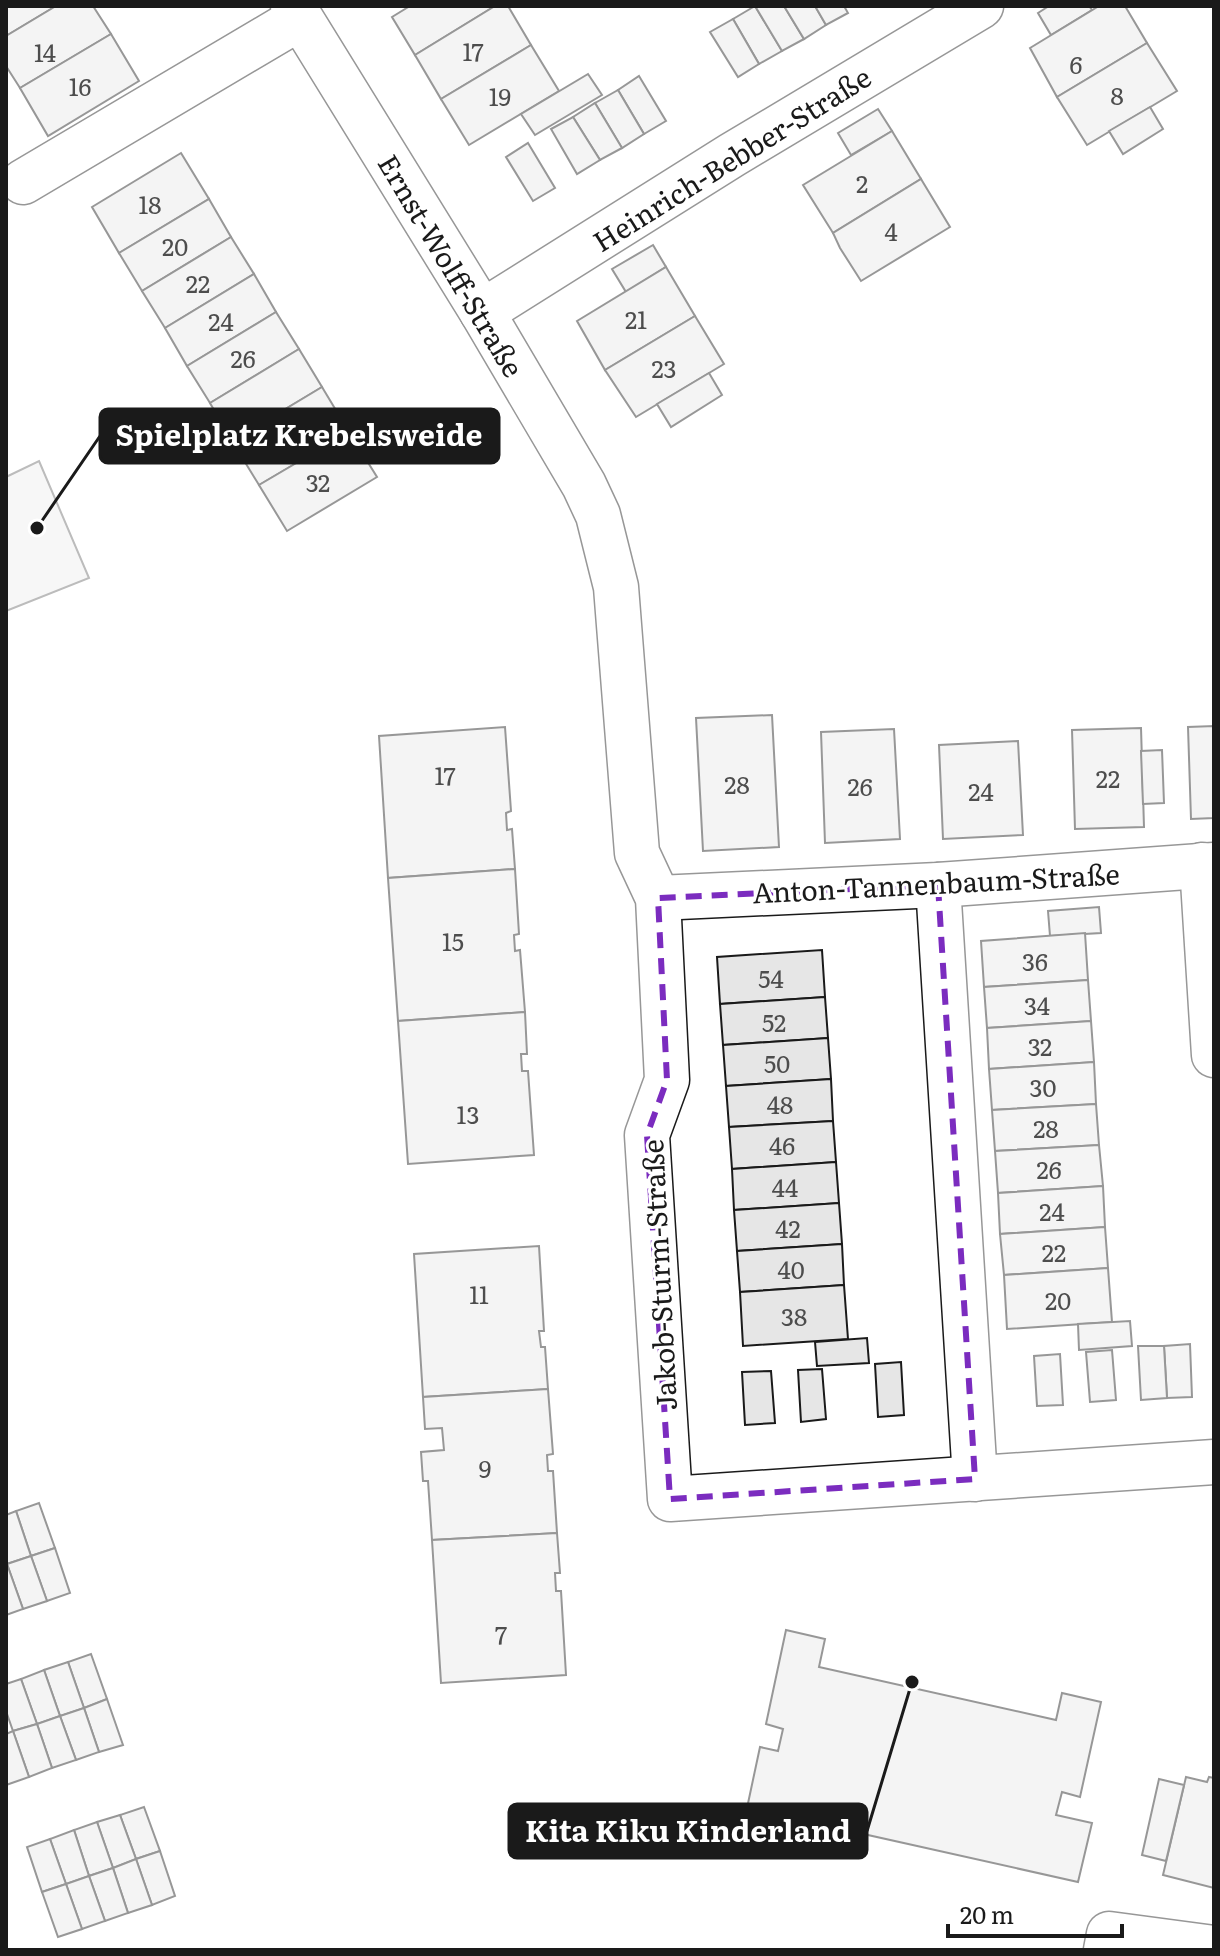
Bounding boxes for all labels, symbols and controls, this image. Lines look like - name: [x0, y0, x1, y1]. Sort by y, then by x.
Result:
- house number: 17: [462, 33, 484, 68]
- house number: 14: [34, 34, 56, 69]
- house number: 6: [1070, 46, 1083, 81]
- street label: Heinrich-Bebber-Straße: [584, 55, 878, 261]
- house number: 16: [69, 68, 91, 103]
- house number: 8: [1110, 77, 1124, 112]
- house number: 19: [489, 78, 511, 113]
- street label: Ernst-Wolff-Straße: [369, 146, 535, 384]
- house number: 2: [856, 165, 868, 200]
- house number: 18: [139, 186, 162, 221]
- house number: 4: [884, 213, 898, 248]
- house number: 20: [162, 228, 188, 263]
- house number: 22: [186, 265, 210, 300]
- house number: 21: [625, 301, 647, 336]
- house number: 24: [208, 303, 234, 338]
- house number: 26: [230, 340, 256, 375]
- house number: 23: [651, 350, 677, 385]
- callout: Spielplatz Krebelsweide: [100, 409, 499, 463]
- text: Spielplatz Krebelsweide: [116, 411, 483, 455]
- house number: 32: [306, 464, 330, 499]
- house number: 17: [434, 757, 456, 792]
- house number: 22: [1096, 760, 1120, 795]
- house number: 28: [724, 766, 750, 801]
- house number: 26: [847, 768, 873, 803]
- house number: 24: [968, 773, 994, 808]
- street label: Anton-Tannenbaum-Straße: [751, 851, 1121, 913]
- house number: 15: [442, 923, 464, 958]
- house number: 36: [1022, 943, 1048, 978]
- house number: 54: [758, 960, 784, 995]
- house number: 34: [1024, 987, 1050, 1022]
- house number: 52: [762, 1004, 786, 1039]
- house number: 32: [1028, 1028, 1052, 1063]
- house number: 50: [764, 1045, 790, 1080]
- house number: 30: [1030, 1069, 1057, 1104]
- house number: 48: [767, 1086, 793, 1121]
- house number: 13: [457, 1096, 479, 1131]
- house number: 28: [1033, 1110, 1059, 1145]
- house number: 46: [769, 1127, 795, 1162]
- street label: Jakob-Sturm-Straße: [630, 1138, 686, 1412]
- house number: 26: [1036, 1151, 1062, 1186]
- house number: 44: [772, 1169, 798, 1204]
- house number: 24: [1039, 1193, 1065, 1228]
- house number: 42: [775, 1210, 801, 1245]
- house number: 22: [1042, 1234, 1066, 1269]
- house number: 40: [777, 1251, 805, 1286]
- house number: 11: [469, 1276, 489, 1311]
- house number: 20: [1045, 1282, 1071, 1317]
- house number: 38: [781, 1298, 807, 1333]
- house number: 9: [479, 1450, 491, 1485]
- house number: 7: [495, 1616, 507, 1651]
- callout: Kita Kiku Kinderland: [509, 1804, 867, 1858]
- text: Kita Kiku Kinderland: [525, 1807, 851, 1851]
- scale bar: [948, 1888, 1122, 1938]
- text: 20 m: [960, 1896, 1014, 1931]

